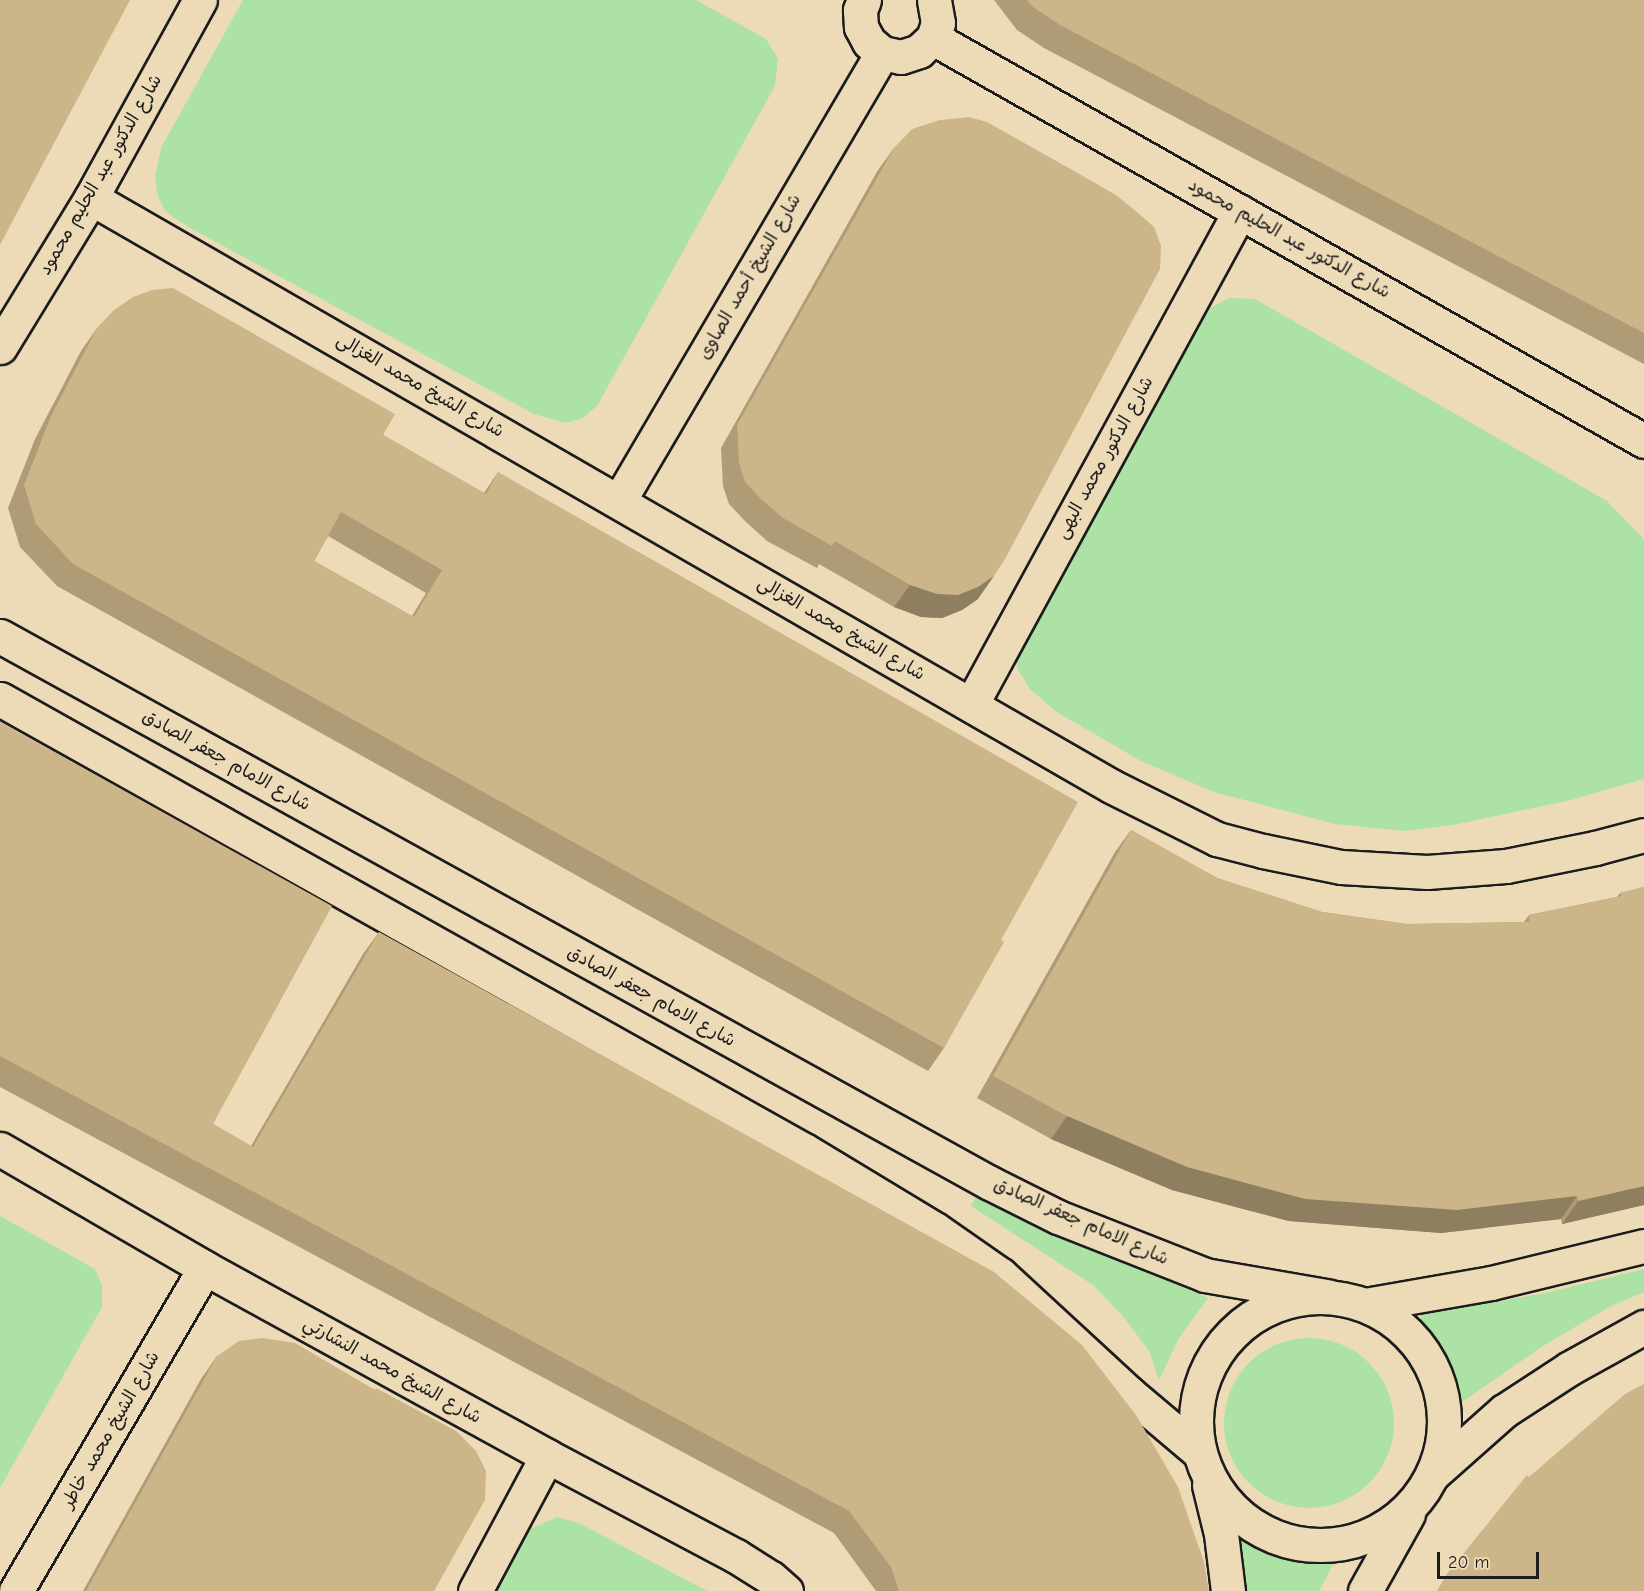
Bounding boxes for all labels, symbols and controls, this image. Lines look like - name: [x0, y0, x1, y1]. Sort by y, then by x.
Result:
- street label: شارع الدكتور عبد الحليم محمود: [35, 71, 167, 279]
- street label: شارع الدكتور عبد الحليم محمود: [1184, 174, 1394, 304]
- street label: شارع الشيخ أحمد الصاوى: [694, 190, 806, 364]
- street label: شارع الشيخ محمد الغزالى: [333, 329, 507, 443]
- street label: شارع الدكتور محمد البهى: [1051, 373, 1159, 543]
- street label: شارع الشيخ محمد الغزالى: [754, 572, 928, 686]
- street label: شارع الامام جعفر الصادق: [138, 706, 314, 816]
- street label: شارع الامام جعفر الصادق: [563, 942, 739, 1052]
- street label: شارع الامام جعفر الصادق: [990, 1174, 1172, 1270]
- street label: شارع الشيخ محمد النشارتي: [299, 1313, 485, 1429]
- street label: شارع الشيخ محمد خاطر: [57, 1348, 165, 1512]
- scale bar: [1440, 1540, 1542, 1578]
- text: 20 m: [1448, 1552, 1489, 1573]

